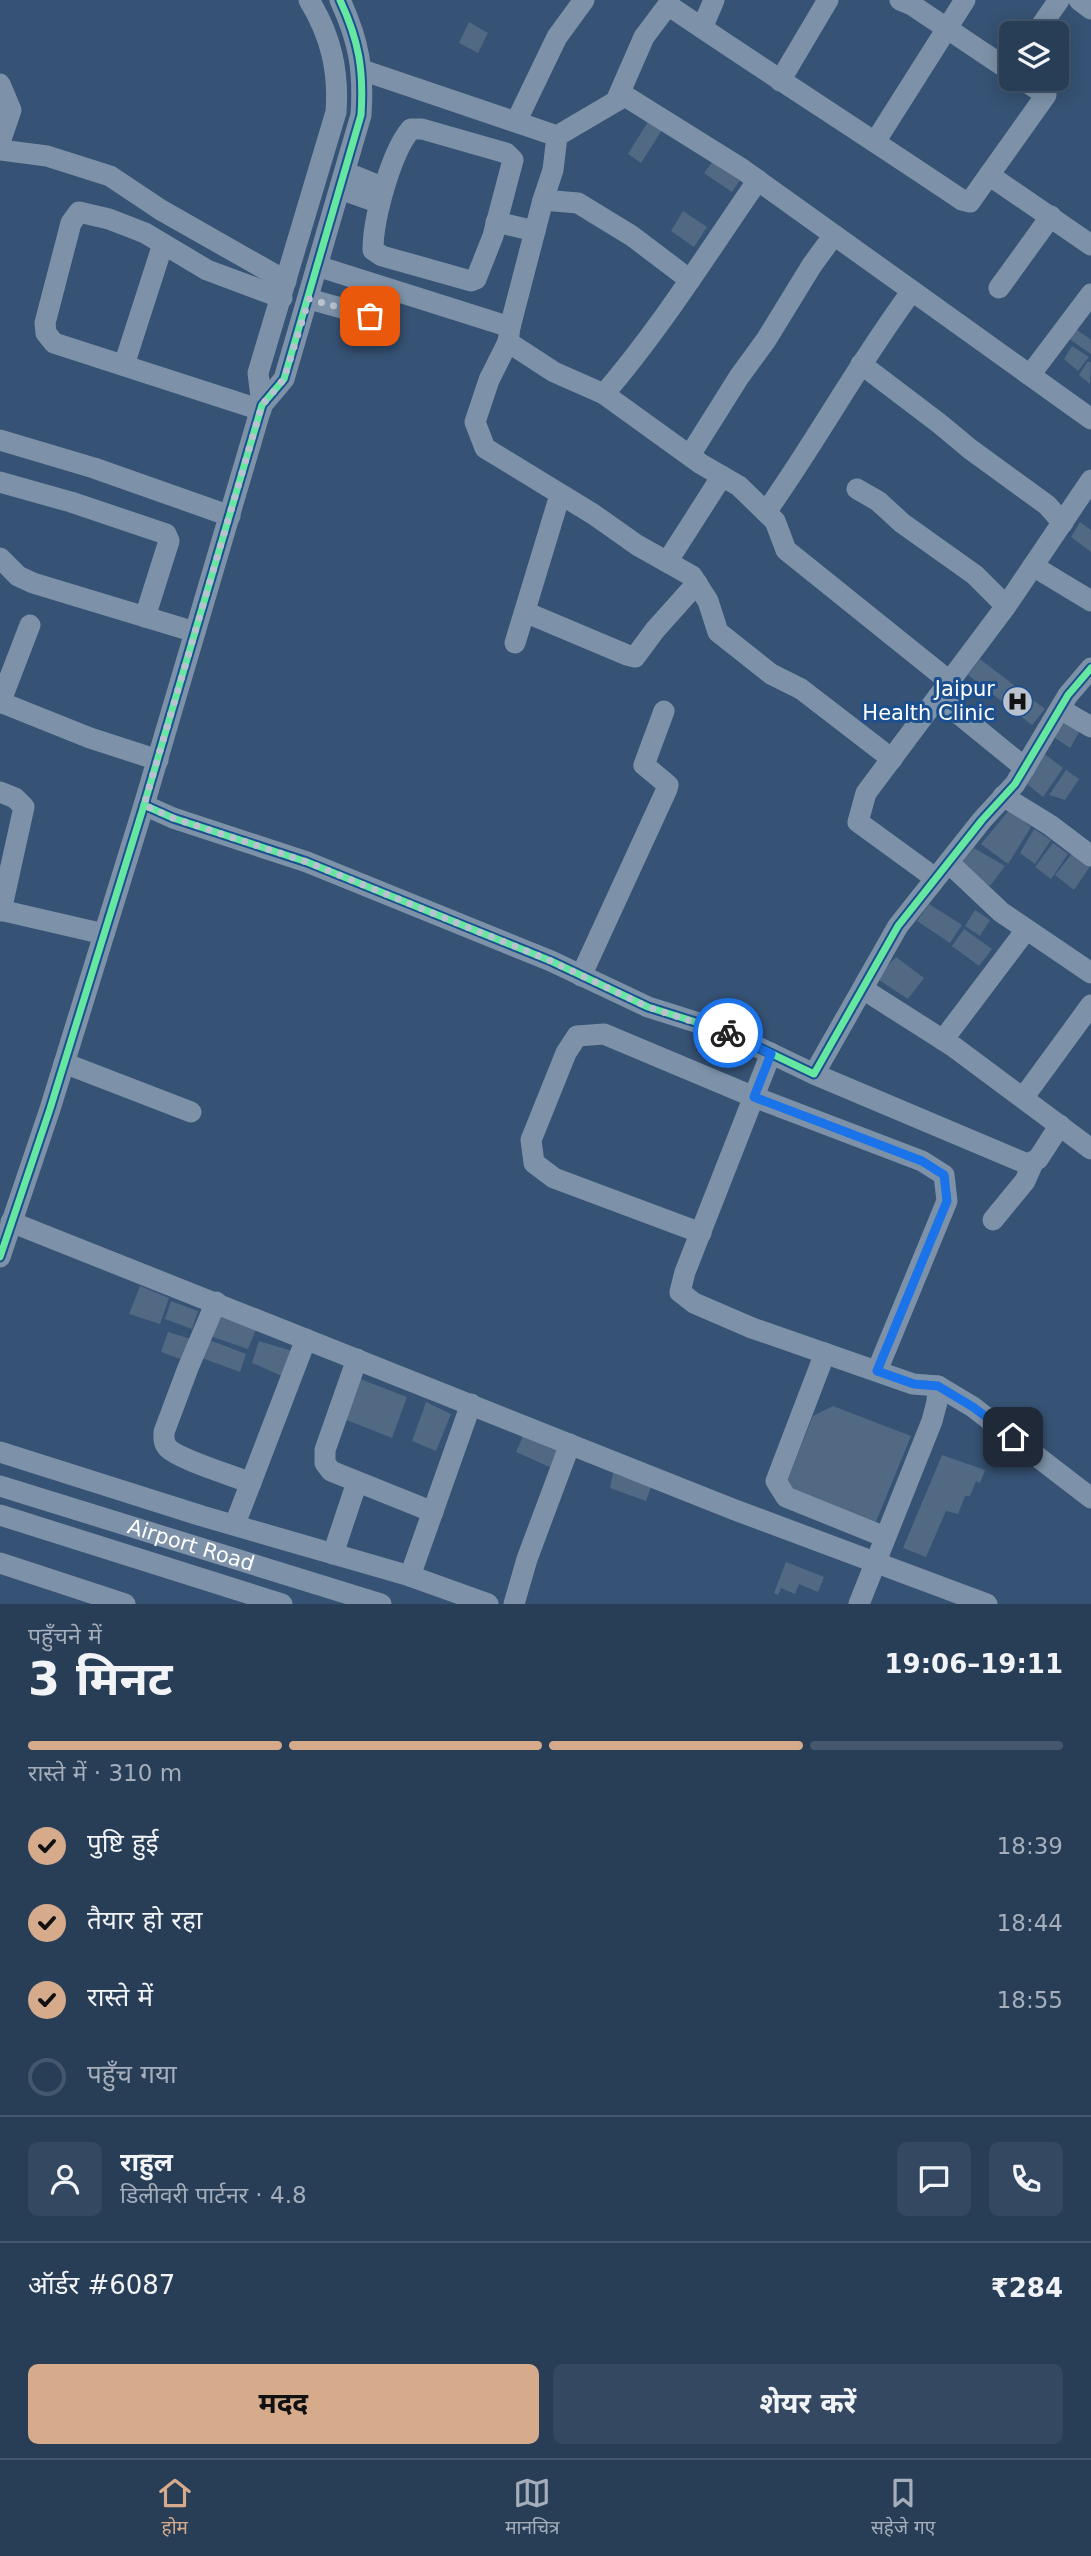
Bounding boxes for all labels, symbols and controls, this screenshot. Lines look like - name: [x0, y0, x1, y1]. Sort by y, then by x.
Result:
- map controls: [999, 21, 1069, 91]
- button: layers: [999, 21, 1069, 91]
- pin: [340, 286, 400, 346]
- icon: bag: [351, 297, 389, 335]
- place label: Jaipur Health Clinic: [862, 677, 995, 725]
- hospital icon: Jaipur Health Clinic: [1001, 684, 1035, 718]
- courier: [693, 998, 763, 1068]
- icon: bike: [709, 1014, 747, 1052]
- pin: [983, 1407, 1043, 1467]
- icon: home: [994, 1418, 1032, 1456]
- street label: Airport Road: [125, 1514, 257, 1576]
- text: पहुँचने में: [28, 1623, 102, 1649]
- text: 19:06–19:11: [884, 1649, 1063, 1679]
- text: 3 मिनट: [28, 1652, 173, 1706]
- text: रास्ते में · 310 m: [28, 1760, 182, 1786]
- icon: check: [28, 1827, 66, 1865]
- text: पुष्टि हुई: [87, 1828, 159, 1858]
- text: 18:39: [997, 1833, 1063, 1859]
- icon: check: [28, 1904, 66, 1942]
- text: तैयार हो रहा: [87, 1905, 203, 1935]
- text: 18:44: [997, 1910, 1063, 1936]
- icon: check: [28, 1981, 66, 2019]
- text: रास्ते में: [87, 1982, 153, 2012]
- text: 18:55: [997, 1987, 1063, 2013]
- text: पहुँच गया: [87, 2059, 177, 2089]
- button: person: [28, 2142, 102, 2216]
- button: chat: [897, 2142, 971, 2216]
- button: phone: [989, 2142, 1063, 2216]
- text: राहुल: [120, 2147, 173, 2177]
- text: डिलीवरी पार्टनर · 4.8: [120, 2182, 307, 2208]
- text: ऑर्डर #6087: [28, 2270, 175, 2300]
- text: ₹284: [991, 2273, 1063, 2303]
- button: मदद: [28, 2364, 539, 2444]
- button: शेयर करें: [553, 2364, 1063, 2444]
- tab: होम: [156, 2474, 194, 2542]
- tab: मानचित्र: [505, 2474, 560, 2542]
- tab: सहेजे गए: [871, 2474, 935, 2542]

